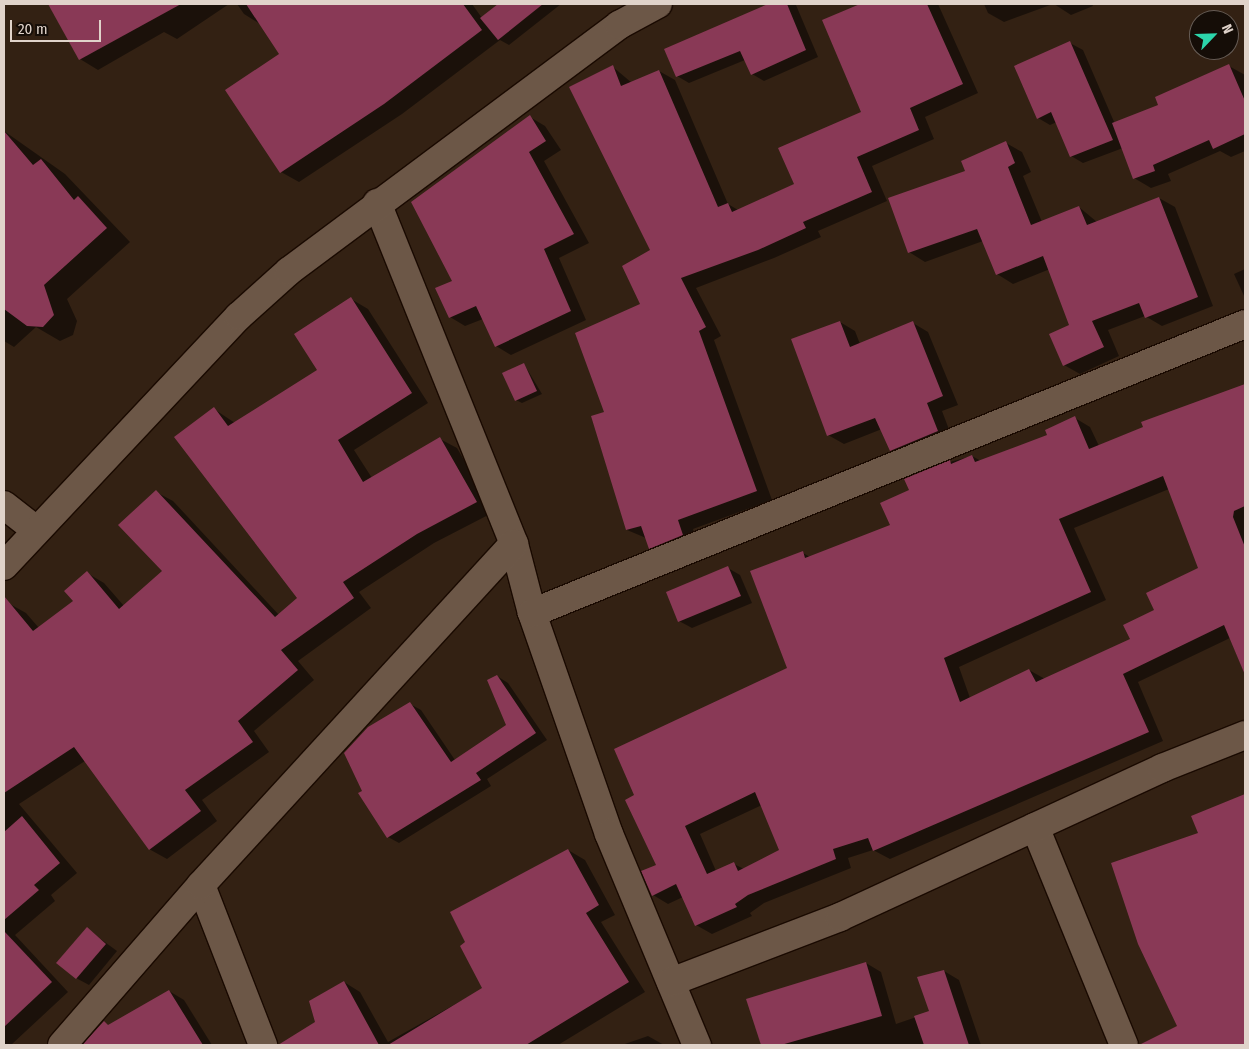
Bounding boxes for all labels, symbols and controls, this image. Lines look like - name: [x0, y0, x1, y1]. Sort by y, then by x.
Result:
- scale bar: [12, 10, 104, 42]
- north arrow: [1189, 10, 1239, 60]
- text: 20 m: [18, 20, 48, 38]
- text: N: [1218, 22, 1237, 36]

